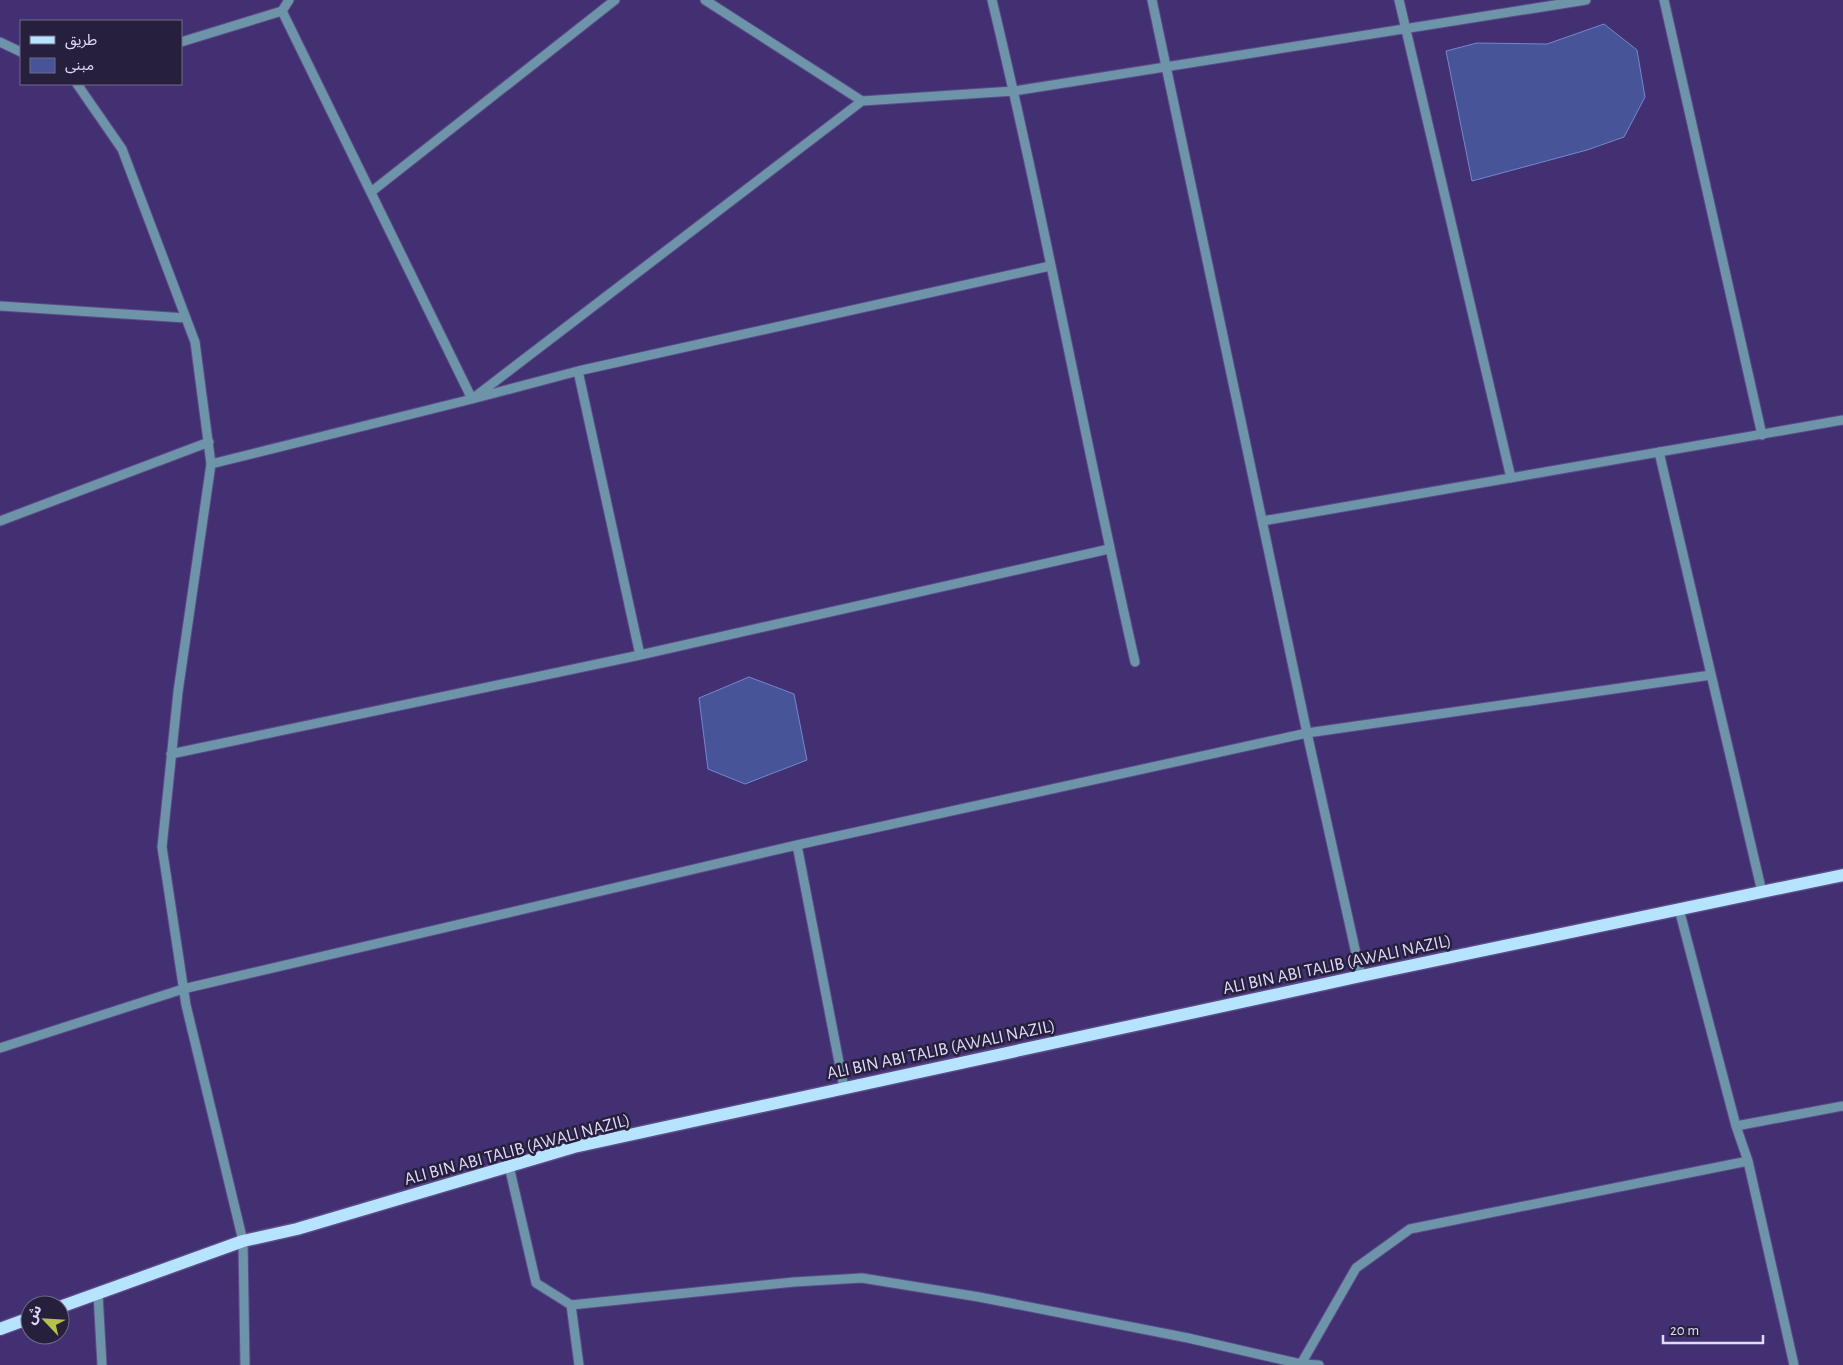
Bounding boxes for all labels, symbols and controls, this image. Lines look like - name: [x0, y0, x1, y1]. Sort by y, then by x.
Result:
- legend: [20, 20, 182, 85]
- text: طريق: [65, 33, 97, 50]
- text: مبنى: [65, 58, 94, 74]
- street label: ALI BIN ABI TALIB (AWALI NAZIL): [1221, 932, 1453, 998]
- street label: ALI BIN ABI TALIB (AWALI NAZIL): [825, 1017, 1057, 1083]
- street label: ALI BIN ABI TALIB (AWALI NAZIL): [402, 1111, 632, 1189]
- north arrow: [20, 1295, 70, 1345]
- text: ش: [24, 1303, 45, 1327]
- scale bar: [1663, 1312, 1763, 1344]
- text: 20 m: [1670, 1323, 1699, 1338]

